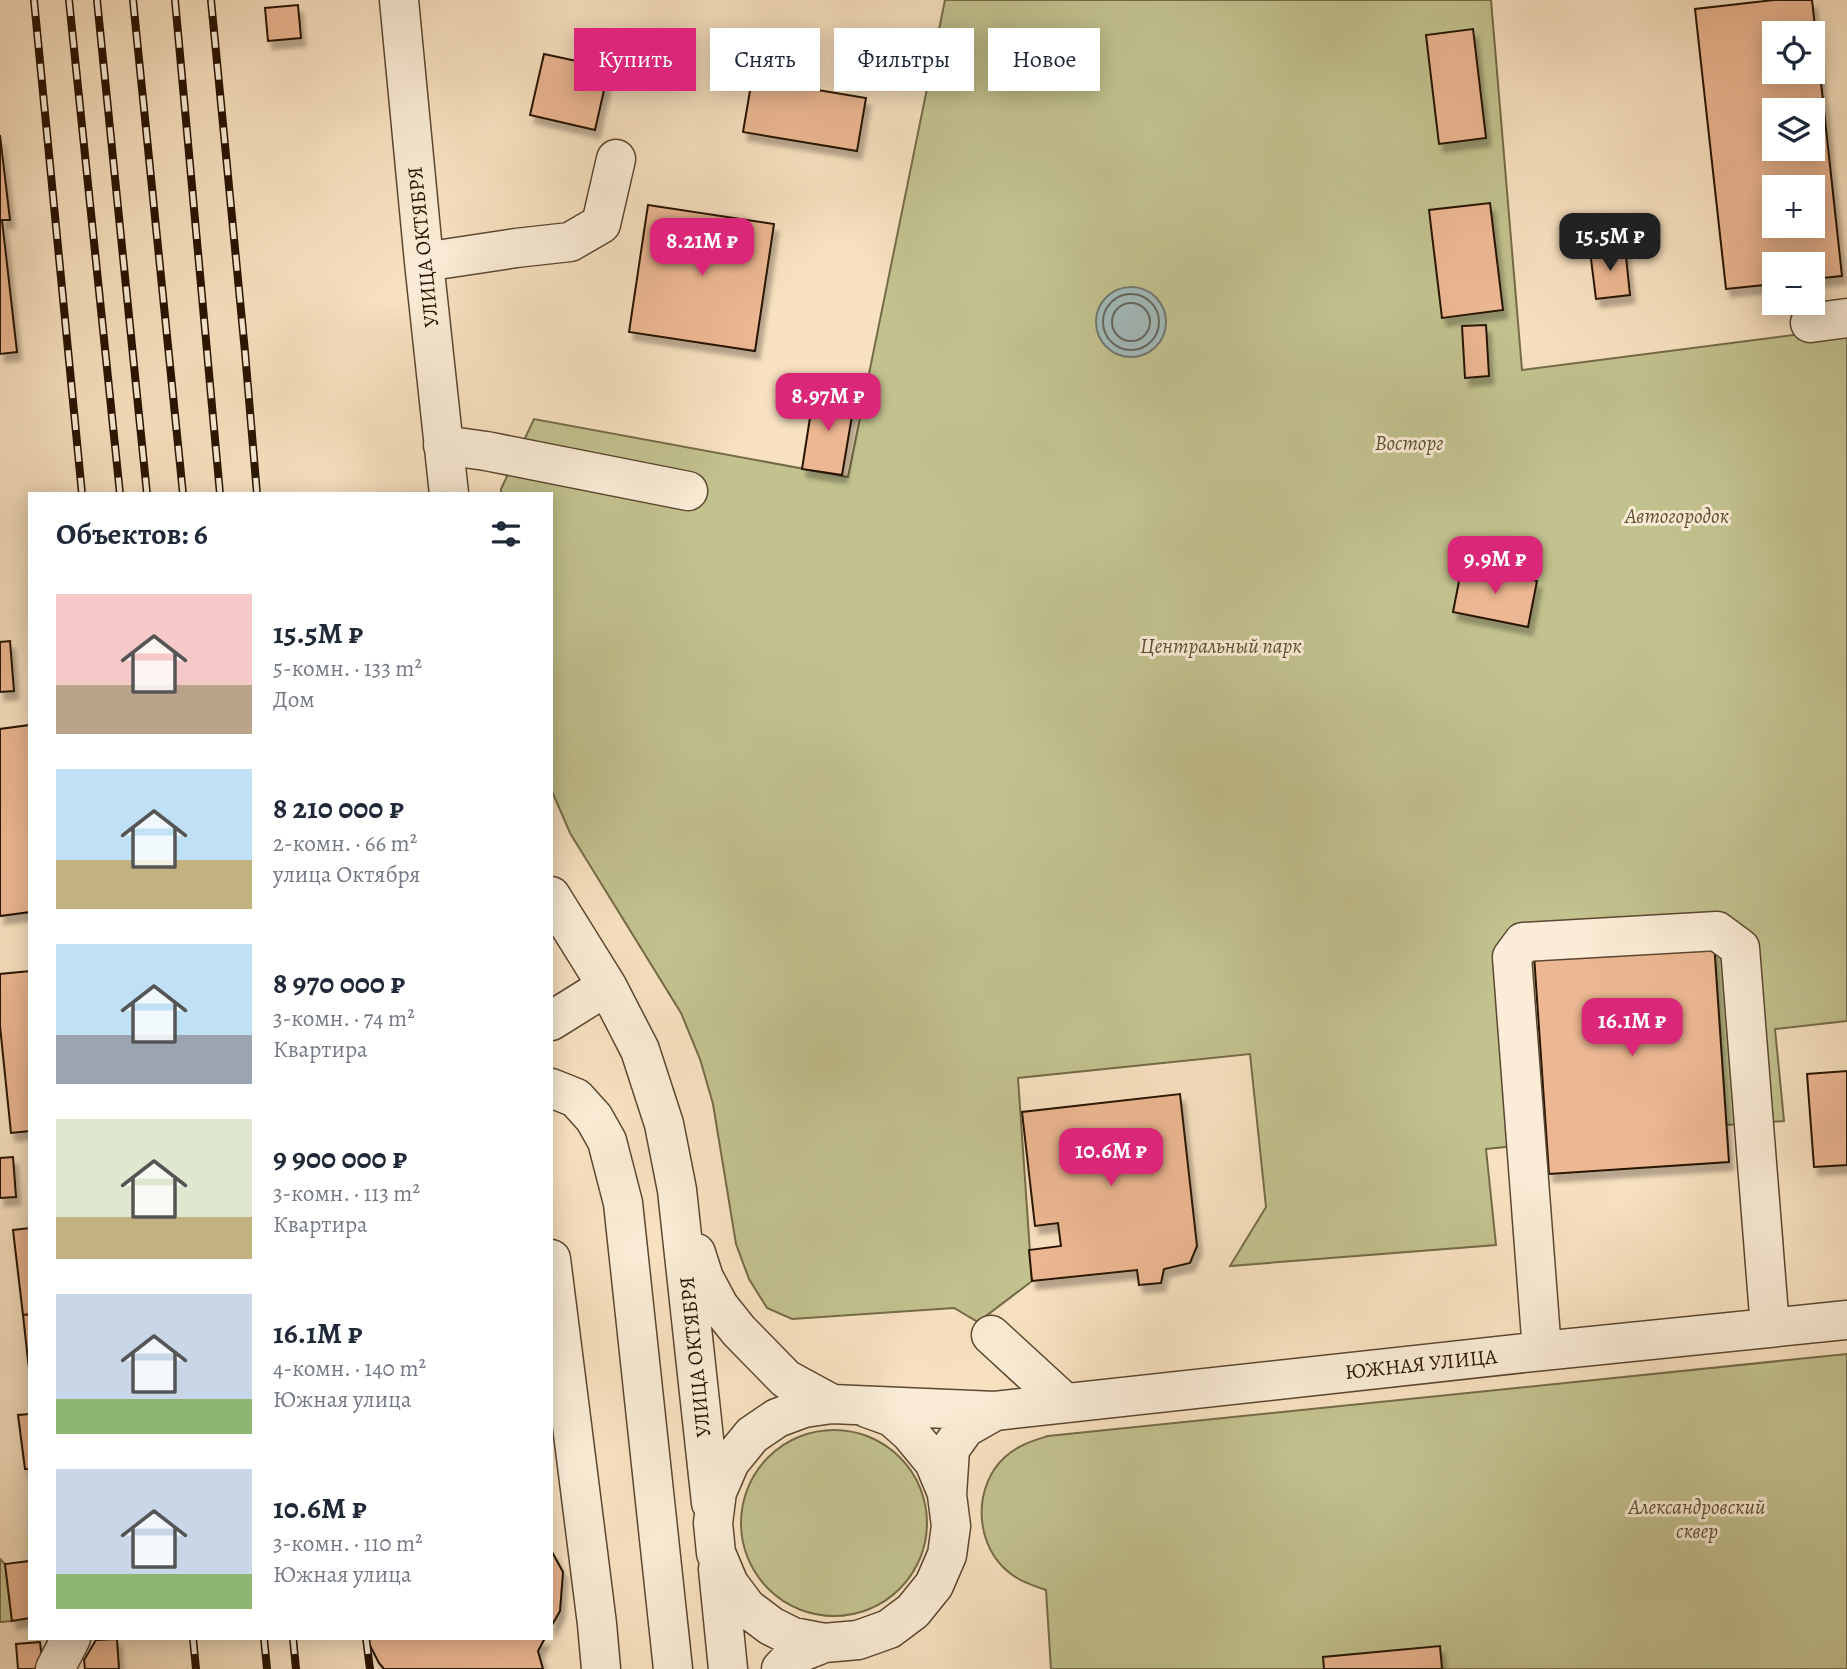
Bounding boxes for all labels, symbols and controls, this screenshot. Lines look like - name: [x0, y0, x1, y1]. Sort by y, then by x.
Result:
- map controls: [1762, 21, 1825, 315]
- button: locate: [1762, 21, 1825, 84]
- chip: Купить: [574, 28, 696, 91]
- chip: Снять: [710, 28, 820, 91]
- chip: Фильтры: [834, 28, 974, 91]
- chip: Новое: [988, 28, 1100, 91]
- button: layers: [1762, 98, 1825, 161]
- street label: УЛИЦА ОКТЯБРЯ: [401, 165, 445, 329]
- button: +: [1762, 175, 1825, 238]
- pin: 15.5M ₽: [1545, 214, 1675, 273]
- pin: 8.21M ₽: [637, 218, 767, 278]
- text: 15.5M ₽: [1575, 220, 1645, 251]
- text: 8.21M ₽: [666, 225, 738, 256]
- button: −: [1762, 252, 1825, 315]
- pin: 8.97M ₽: [763, 374, 893, 433]
- text: 8.97M ₽: [792, 380, 864, 411]
- park label: Восторг: [1375, 429, 1443, 457]
- park label: Автогородок: [1624, 502, 1729, 530]
- text: Объектов: 6: [56, 514, 208, 554]
- icon: filters: [487, 515, 525, 553]
- pin: 9.9M ₽: [1438, 536, 1552, 596]
- text: 9.9M ₽: [1464, 543, 1526, 574]
- text: 15.5M ₽: [273, 613, 363, 653]
- icon: home: [112, 622, 196, 706]
- park label: Центральный парк: [1140, 632, 1302, 660]
- text: 5-комн. · 133 m²: [273, 653, 422, 684]
- text: Дом: [273, 684, 315, 715]
- text: 8 210 000 ₽: [273, 788, 404, 828]
- icon: home: [112, 797, 196, 881]
- text: 2-комн. · 66 m²: [273, 828, 417, 859]
- text: улица Октября: [273, 859, 420, 890]
- text: 8 970 000 ₽: [273, 963, 405, 1003]
- icon: home: [112, 972, 196, 1056]
- pin: 16.1M ₽: [1567, 998, 1697, 1058]
- text: 3-комн. · 74 m²: [273, 1003, 415, 1034]
- text: 16.1M ₽: [1598, 1005, 1666, 1036]
- text: Квартира: [273, 1034, 368, 1065]
- pin: 10.6M ₽: [1046, 1128, 1176, 1188]
- text: 10.6M ₽: [1075, 1135, 1147, 1166]
- text: 9 900 000 ₽: [273, 1138, 407, 1178]
- icon: home: [112, 1147, 196, 1231]
- text: 3-комн. · 113 m²: [273, 1178, 420, 1209]
- text: Квартира: [273, 1209, 368, 1240]
- street label: УЛИЦА ОКТЯБРЯ: [673, 1275, 717, 1439]
- text: 16.1M ₽: [273, 1313, 362, 1353]
- icon: home: [112, 1322, 196, 1406]
- street label: ЮЖНАЯ УЛИЦА: [1344, 1342, 1499, 1386]
- text: 4-комн. · 140 m²: [273, 1353, 426, 1384]
- text: Южная улица: [273, 1384, 412, 1415]
- text: 10.6M ₽: [273, 1488, 367, 1528]
- park label: Александровский сквер: [1628, 1493, 1765, 1545]
- icon: home: [112, 1497, 196, 1581]
- text: 3-комн. · 110 m²: [273, 1528, 423, 1559]
- text: Южная улица: [273, 1559, 412, 1590]

